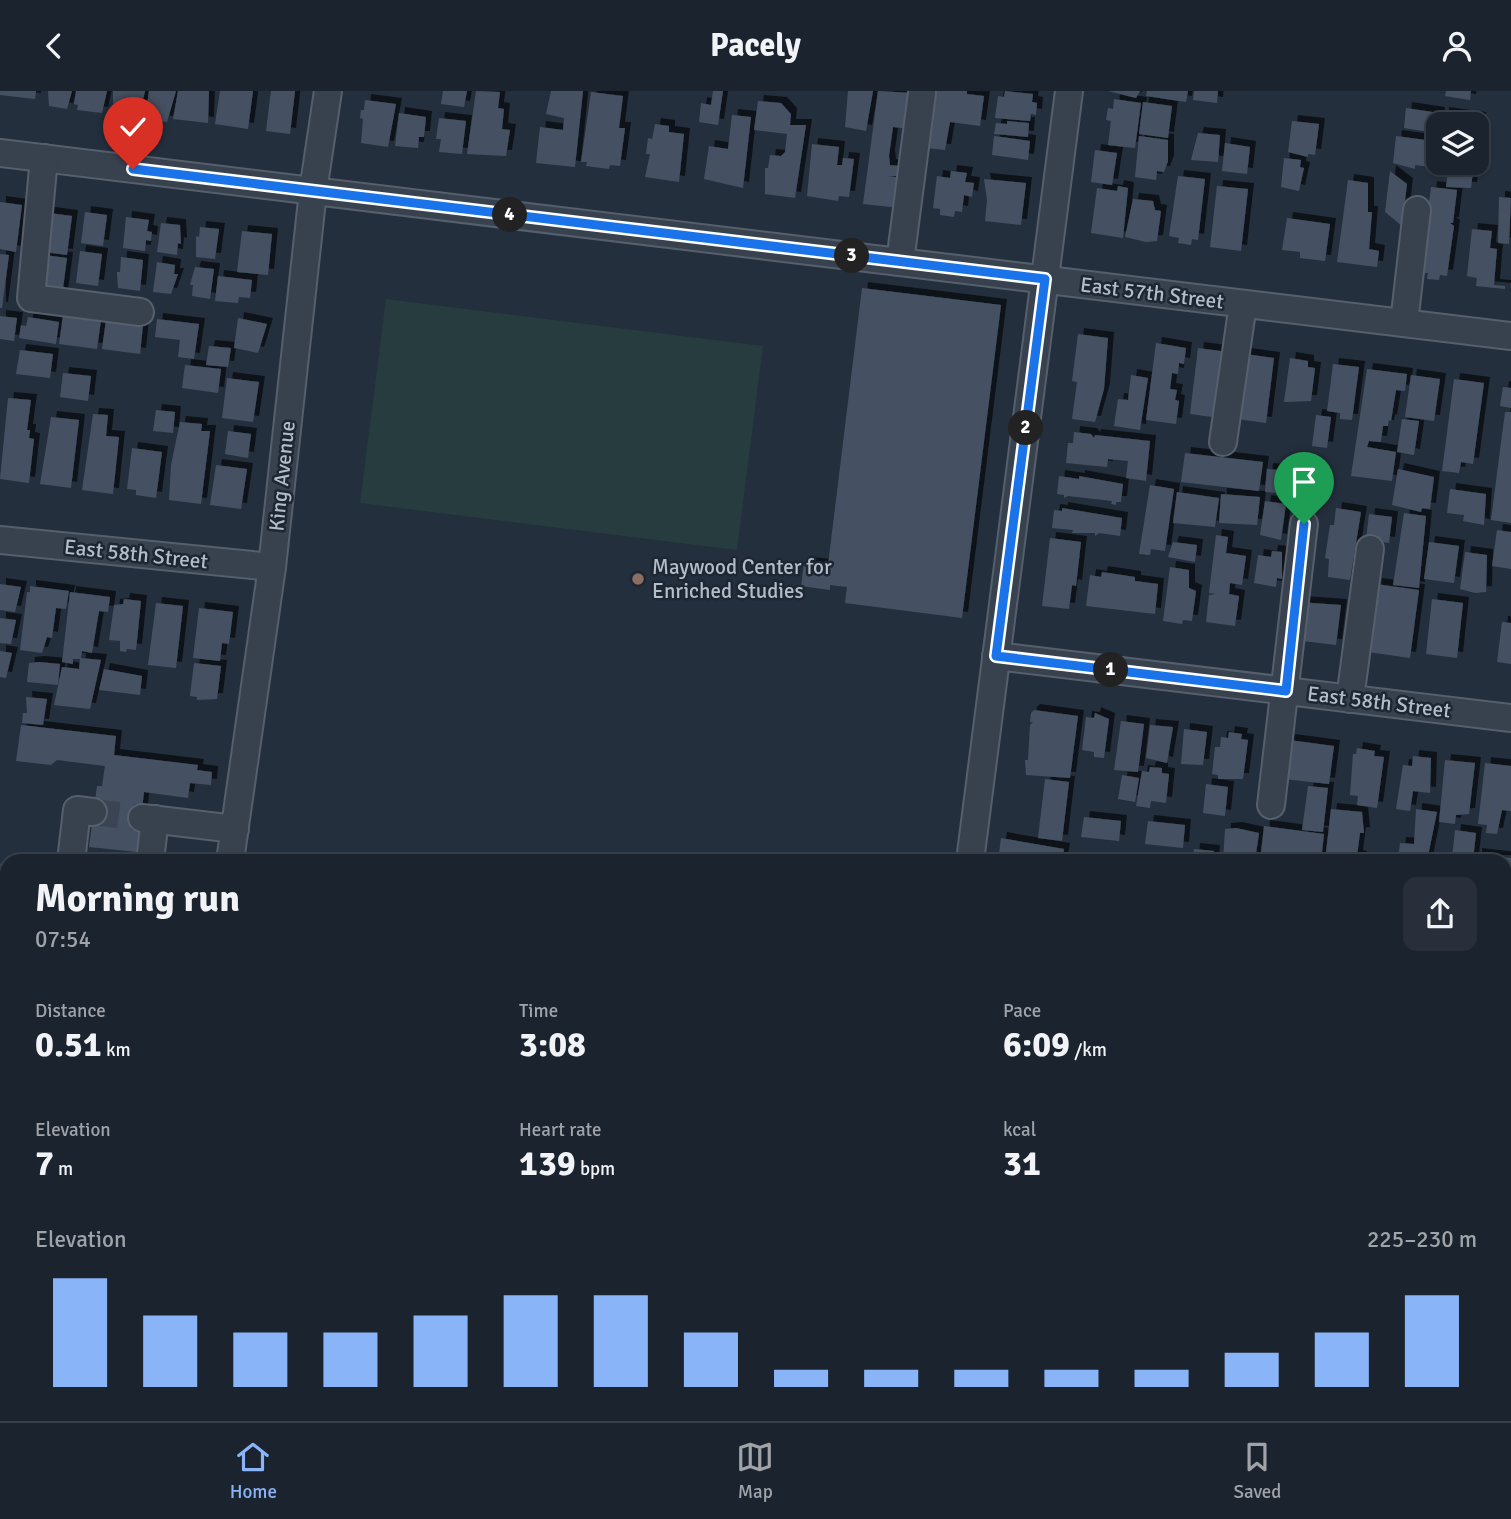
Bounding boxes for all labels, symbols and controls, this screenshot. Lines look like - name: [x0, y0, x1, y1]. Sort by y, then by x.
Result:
- text: Pacely: [710, 26, 801, 65]
- icon: back: [35, 27, 73, 65]
- icon: person: [1438, 27, 1476, 65]
- pin: [103, 97, 163, 169]
- icon: check: [114, 108, 152, 146]
- map controls: [1426, 112, 1489, 175]
- button: layers: [1426, 112, 1489, 175]
- pin: 4: [492, 197, 528, 233]
- text: 4: [504, 202, 515, 226]
- pin: 3: [834, 239, 870, 273]
- text: 3: [846, 243, 857, 267]
- street label: East 57th Street: [1079, 271, 1225, 315]
- pin: 2: [1009, 411, 1044, 445]
- text: 2: [1020, 415, 1031, 439]
- street label: King Avenue: [263, 419, 301, 533]
- pin: [1274, 452, 1334, 524]
- icon: arrive: [1285, 463, 1323, 501]
- street label: East 58th Street: [63, 534, 209, 574]
- place label: Maywood Center for Enriched Studies: [652, 554, 832, 604]
- marker: Maywood Center for Enriched Studies: [630, 571, 646, 587]
- pin: 1: [1094, 653, 1128, 687]
- text: 1: [1105, 657, 1116, 681]
- street label: East 58th Street: [1306, 680, 1452, 724]
- text: Morning run: [35, 875, 240, 922]
- button: share: [1403, 877, 1477, 951]
- text: 07:54: [35, 925, 91, 954]
- text: Distance: [35, 999, 106, 1023]
- text: Time: [519, 999, 558, 1023]
- text: Pace: [1003, 999, 1041, 1023]
- text: 0.51: [35, 1023, 102, 1066]
- text: 3:08: [519, 1023, 586, 1066]
- text: 6:09: [1003, 1023, 1070, 1066]
- text: km: [102, 1038, 131, 1062]
- text: /km: [1070, 1038, 1107, 1062]
- text: Elevation: [35, 1118, 111, 1142]
- text: Heart rate: [519, 1118, 601, 1142]
- text: kcal: [1003, 1118, 1036, 1142]
- text: 7: [35, 1142, 54, 1185]
- text: 139: [519, 1142, 576, 1185]
- text: 31: [1003, 1142, 1041, 1185]
- text: m: [54, 1157, 73, 1181]
- text: bpm: [576, 1157, 615, 1181]
- text: Elevation: [35, 1225, 127, 1254]
- text: 225–230 m: [1367, 1225, 1477, 1254]
- tab: Home: [230, 1438, 277, 1504]
- tab: Map: [736, 1438, 774, 1504]
- tab: Saved: [1233, 1438, 1281, 1504]

